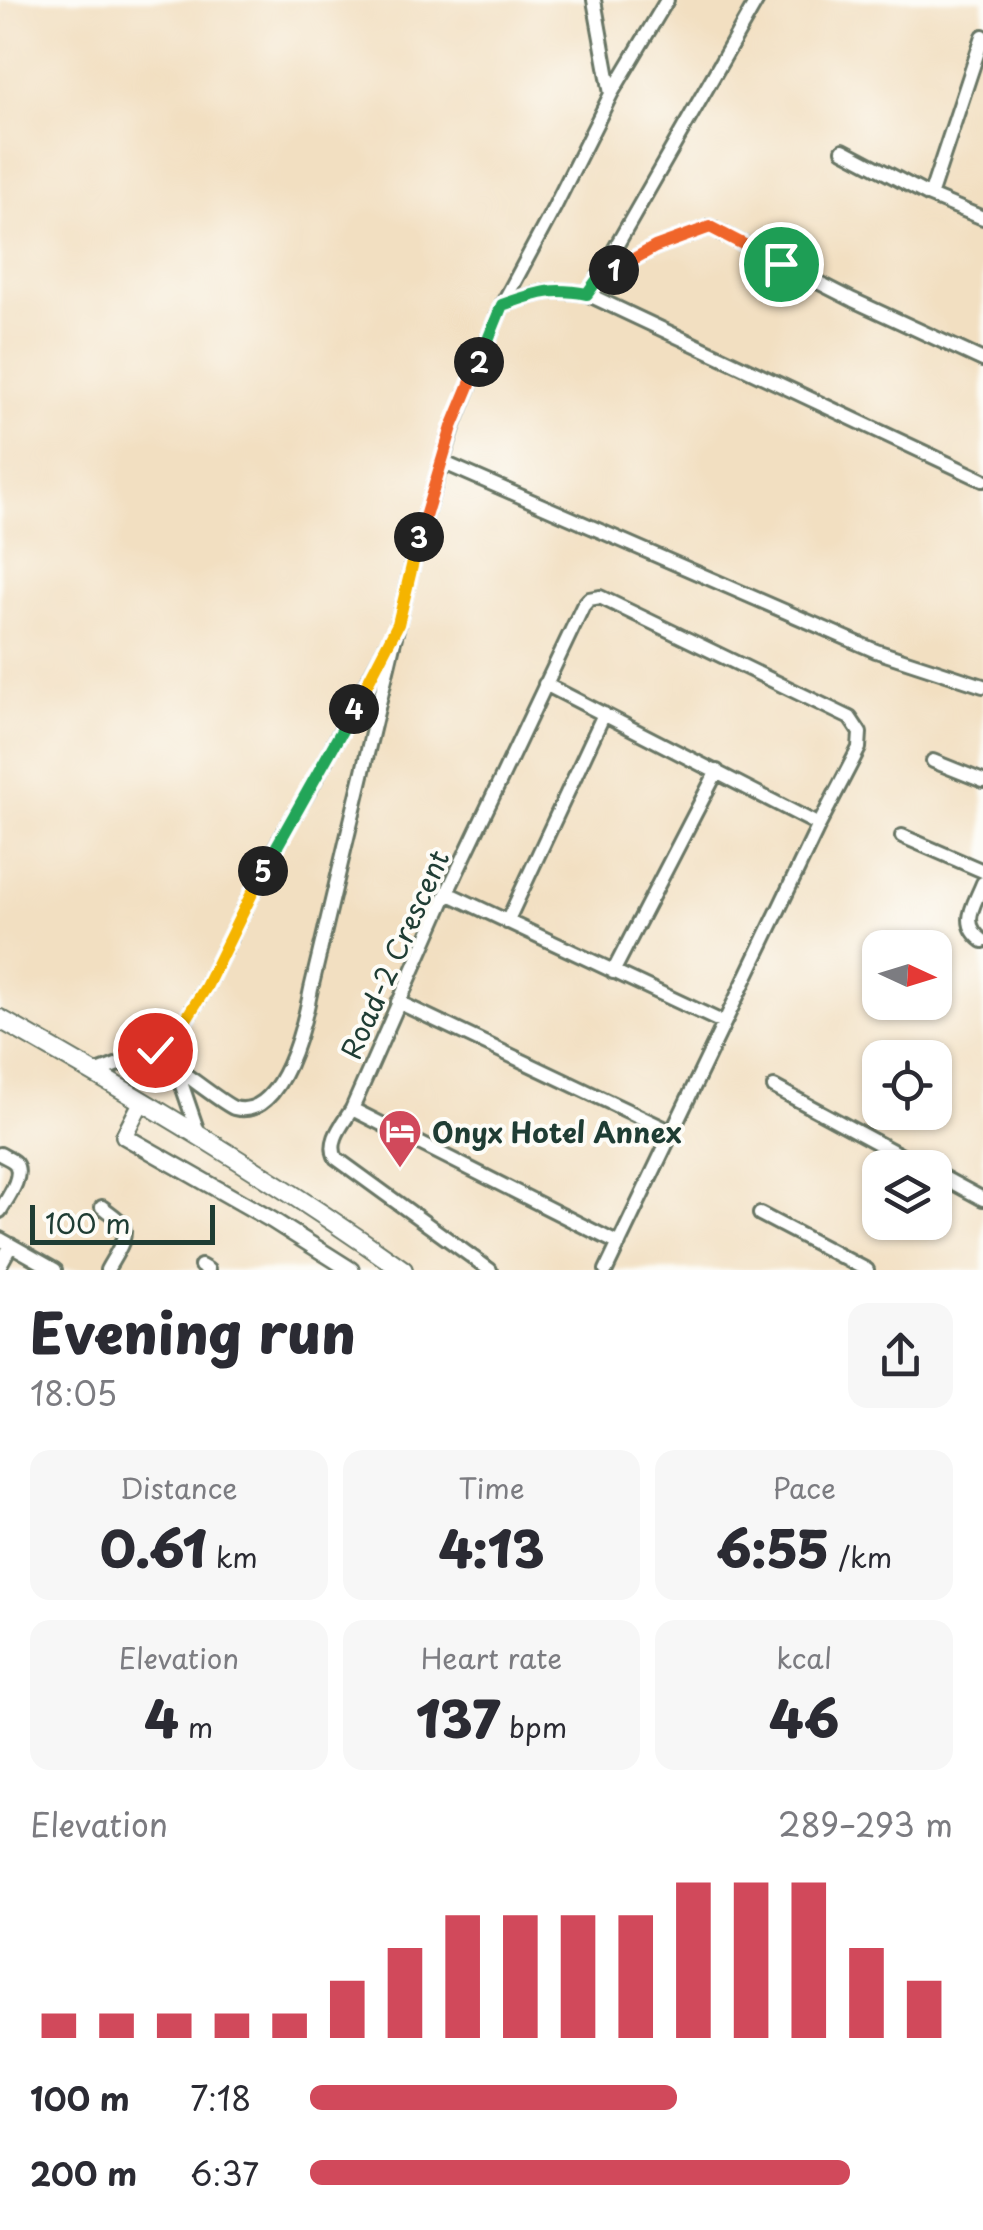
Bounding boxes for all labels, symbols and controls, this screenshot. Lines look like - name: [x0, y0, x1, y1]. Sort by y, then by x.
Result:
- pin: [739, 222, 824, 307]
- icon: arrive: [754, 237, 809, 292]
- pin: 1: [589, 245, 639, 295]
- text: 1: [607, 248, 621, 291]
- pin: 2: [454, 337, 504, 387]
- text: 2: [469, 340, 489, 383]
- pin: 3: [394, 512, 444, 562]
- text: 3: [410, 515, 428, 558]
- pin: 4: [329, 684, 379, 734]
- text: 4: [344, 687, 364, 730]
- street label: Road-2 Crescent: [329, 843, 459, 1065]
- pin: 5: [238, 846, 288, 896]
- text: 5: [254, 849, 272, 892]
- north arrow: [862, 930, 952, 1020]
- map controls: [862, 930, 952, 1240]
- pin: [113, 1008, 198, 1093]
- icon: check: [128, 1023, 183, 1078]
- button: locate: [862, 1040, 952, 1130]
- hotel icon: Onyx Hotel Annex: [377, 1108, 423, 1169]
- place label: Onyx Hotel Annex: [432, 1110, 682, 1153]
- button: layers: [862, 1150, 952, 1240]
- scale bar: [30, 1200, 215, 1244]
- text: 100 m: [45, 1201, 131, 1244]
- text: Evening run: [30, 1290, 356, 1373]
- button: share: [848, 1303, 953, 1408]
- text: 18:05: [30, 1369, 117, 1417]
- text: Distance: [120, 1466, 238, 1509]
- text: Time: [458, 1466, 525, 1509]
- text: Pace: [773, 1466, 836, 1509]
- text: 0.61: [100, 1509, 207, 1585]
- text: 4:13: [438, 1509, 545, 1585]
- text: 6:55: [716, 1509, 829, 1585]
- text: km: [207, 1535, 258, 1578]
- text: /km: [829, 1535, 892, 1578]
- text: Elevation: [118, 1636, 239, 1679]
- text: Heart rate: [421, 1636, 562, 1679]
- text: kcal: [776, 1636, 832, 1679]
- text: 4: [144, 1679, 179, 1755]
- text: 137: [416, 1679, 500, 1755]
- text: 46: [769, 1679, 839, 1755]
- text: m: [179, 1705, 213, 1748]
- text: bpm: [500, 1705, 567, 1748]
- text: Elevation: [30, 1800, 168, 1848]
- text: 289–293 m: [778, 1800, 953, 1848]
- text: 100 m: [30, 2074, 130, 2122]
- text: 7:18: [190, 2074, 251, 2122]
- text: 200 m: [30, 2149, 137, 2197]
- text: 6:37: [190, 2149, 259, 2197]

